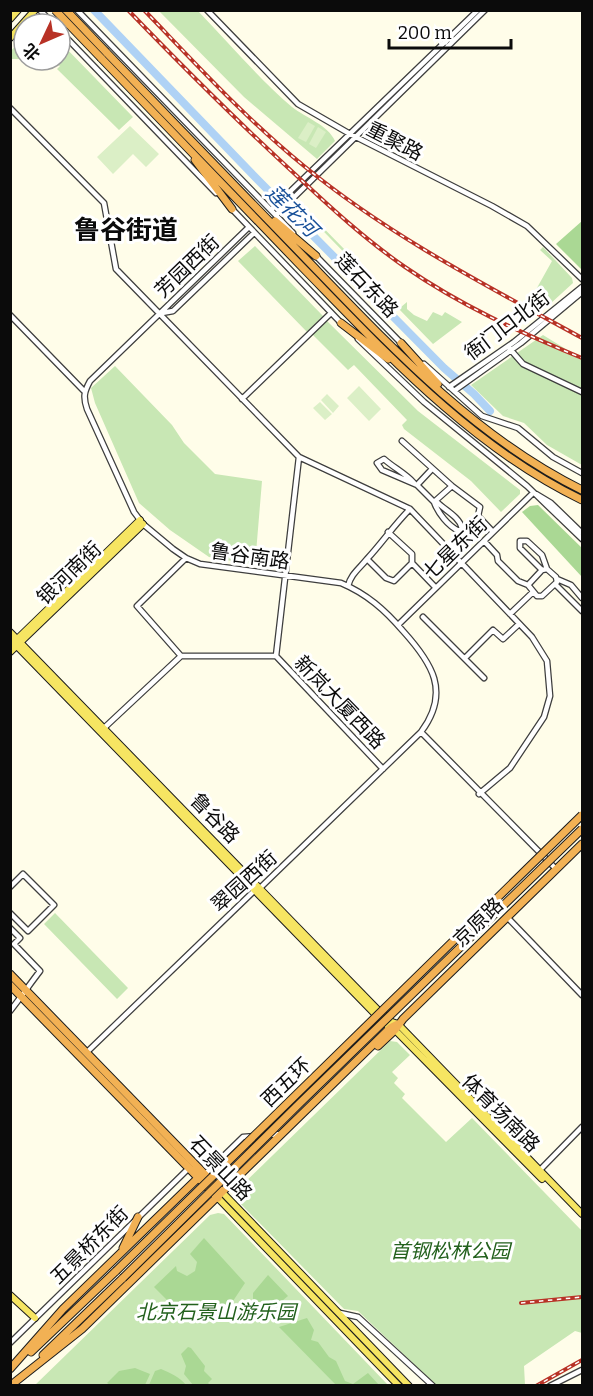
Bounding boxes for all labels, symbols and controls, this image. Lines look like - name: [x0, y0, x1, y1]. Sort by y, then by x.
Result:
- north arrow: [12, 12, 72, 72]
- scale bar: [389, 12, 510, 50]
- text: 200 m: [398, 22, 452, 44]
- text: 北: [19, 40, 44, 64]
- street label: 重聚路: [363, 117, 427, 165]
- water label: 莲花河: [261, 180, 326, 245]
- district label: 鲁谷街道: [74, 215, 178, 246]
- street label: 芳园西街: [150, 230, 224, 302]
- street label: 莲石东路: [331, 248, 403, 322]
- street label: 衙门口北街: [460, 285, 554, 365]
- street label: 七星东街: [418, 512, 492, 584]
- street label: 银河南街: [32, 537, 106, 609]
- street label: 鲁谷南路: [209, 539, 291, 573]
- street label: 新岚大厦西路: [290, 651, 390, 753]
- street label: 鲁谷路: [186, 788, 244, 848]
- street label: 翠园西街: [206, 845, 282, 917]
- street label: 京原路: [448, 893, 508, 951]
- street label: 西五环: [256, 1053, 316, 1111]
- street label: 体育场南路: [457, 1069, 545, 1157]
- street label: 石景山路: [185, 1131, 257, 1205]
- street label: 五景桥东街: [45, 1201, 133, 1289]
- park label: 首钢松林公园: [390, 1239, 513, 1263]
- park label: 北京石景山游乐园: [136, 1300, 299, 1324]

